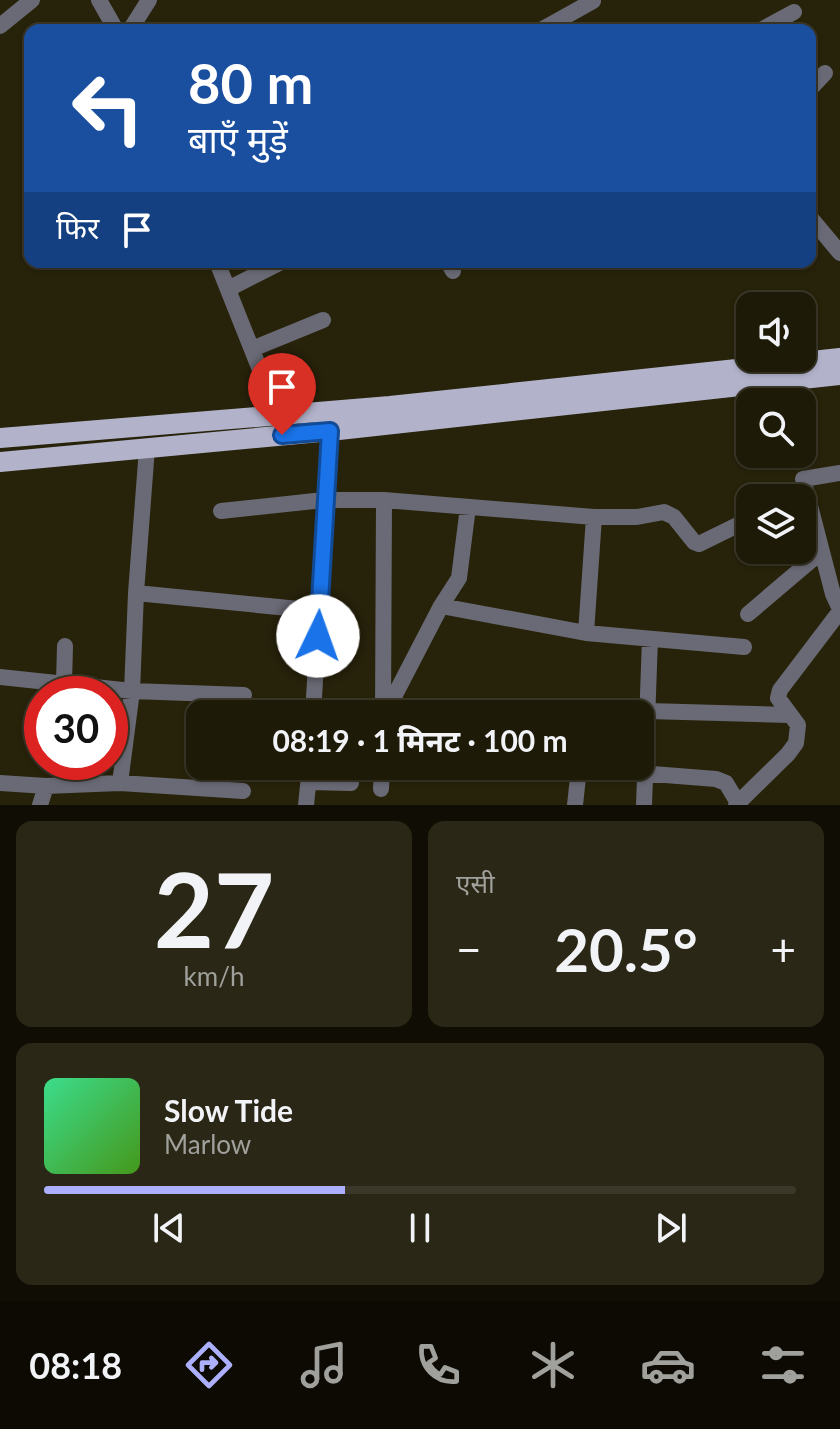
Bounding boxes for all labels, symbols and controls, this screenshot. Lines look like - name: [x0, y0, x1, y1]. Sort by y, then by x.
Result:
- text: 80 m: [188, 49, 313, 116]
- icon: left: [56, 56, 160, 160]
- text: बाएँ मुड़ें: [188, 117, 288, 161]
- icon: arrive: [115, 208, 159, 252]
- text: फिर: [56, 209, 99, 245]
- map controls: [736, 292, 816, 564]
- button: sound: [736, 292, 816, 372]
- pin: [248, 353, 316, 435]
- icon: arrive: [260, 365, 304, 409]
- button: search: [736, 388, 816, 468]
- button: layers: [736, 484, 816, 564]
- position arrow: [276, 594, 360, 678]
- speed limit sign: 30: [24, 676, 128, 780]
- text: 08:19 · 1 मिनट · 100 m: [272, 722, 568, 758]
- text: 27: [154, 845, 274, 970]
- text: एसी: [456, 867, 495, 899]
- text: 20.5°: [554, 913, 698, 985]
- text: −: [456, 923, 482, 975]
- text: +: [770, 923, 796, 975]
- text: km/h: [184, 960, 244, 992]
- text: Slow Tide: [164, 1092, 293, 1128]
- text: Marlow: [164, 1128, 251, 1160]
- icon: previous: [147, 1206, 191, 1250]
- icon: pause: [398, 1206, 442, 1250]
- icon: next: [649, 1206, 693, 1250]
- icon: directions: [181, 1337, 237, 1393]
- icon: music: [296, 1337, 352, 1393]
- icon: phone: [410, 1337, 466, 1393]
- icon: climate: [525, 1337, 581, 1393]
- icon: car: [640, 1337, 696, 1393]
- icon: filters: [755, 1337, 811, 1393]
- text: 08:18: [29, 1343, 122, 1387]

